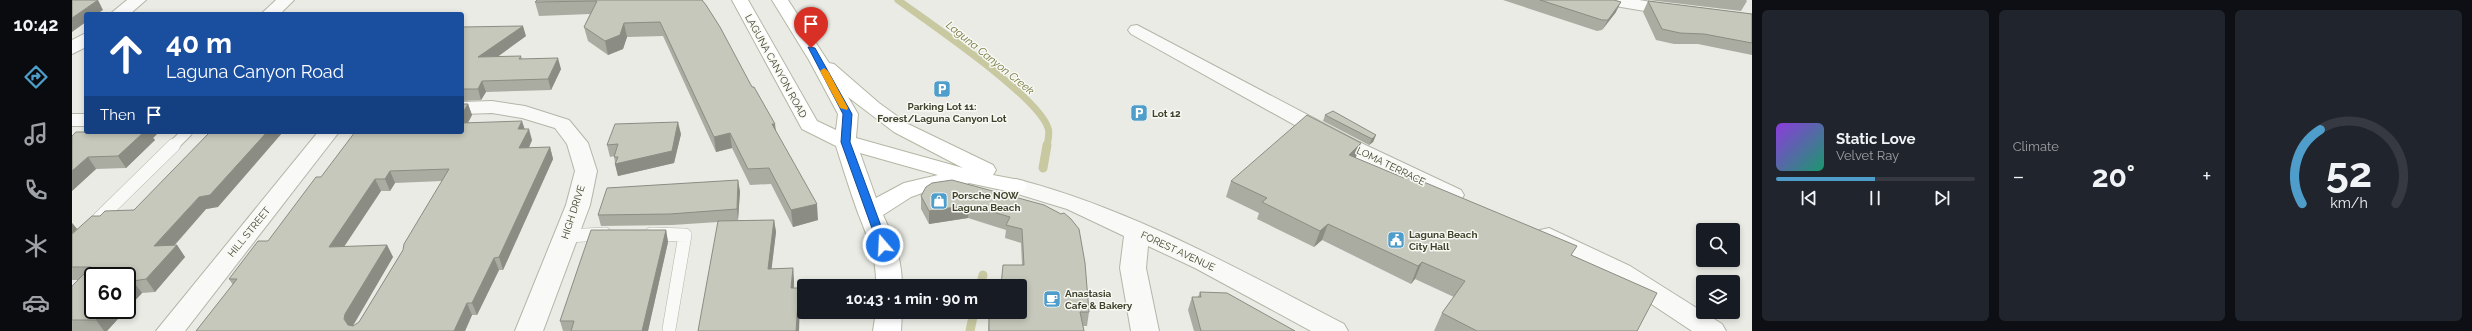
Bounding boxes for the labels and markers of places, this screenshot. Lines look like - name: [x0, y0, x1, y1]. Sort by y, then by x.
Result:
- pin: [794, 7.0, 828, 48]
- parking icon: Parking Lot 11: Forest/Laguna Canyon Lot: [932, 79, 952, 99]
- place label: Parking Lot 11: Forest/Laguna Canyon Lot: [877, 101, 1007, 124]
- parking icon: Lot 12: [1129, 103, 1149, 123]
- place label: Lot 12: [1152, 108, 1181, 119]
- place label: Porsche NOW Laguna Beach: [952, 190, 1021, 213]
- shop icon: Porsche NOW Laguna Beach: [929, 191, 949, 211]
- place label: Laguna Beach City Hall: [1409, 229, 1478, 252]
- public building icon: Laguna Beach City Hall: [1386, 230, 1406, 250]
- place label: Anastasia Cafe & Bakery: [1065, 288, 1133, 311]
- cafe icon: Anastasia Cafe & Bakery: [1042, 289, 1062, 309]

